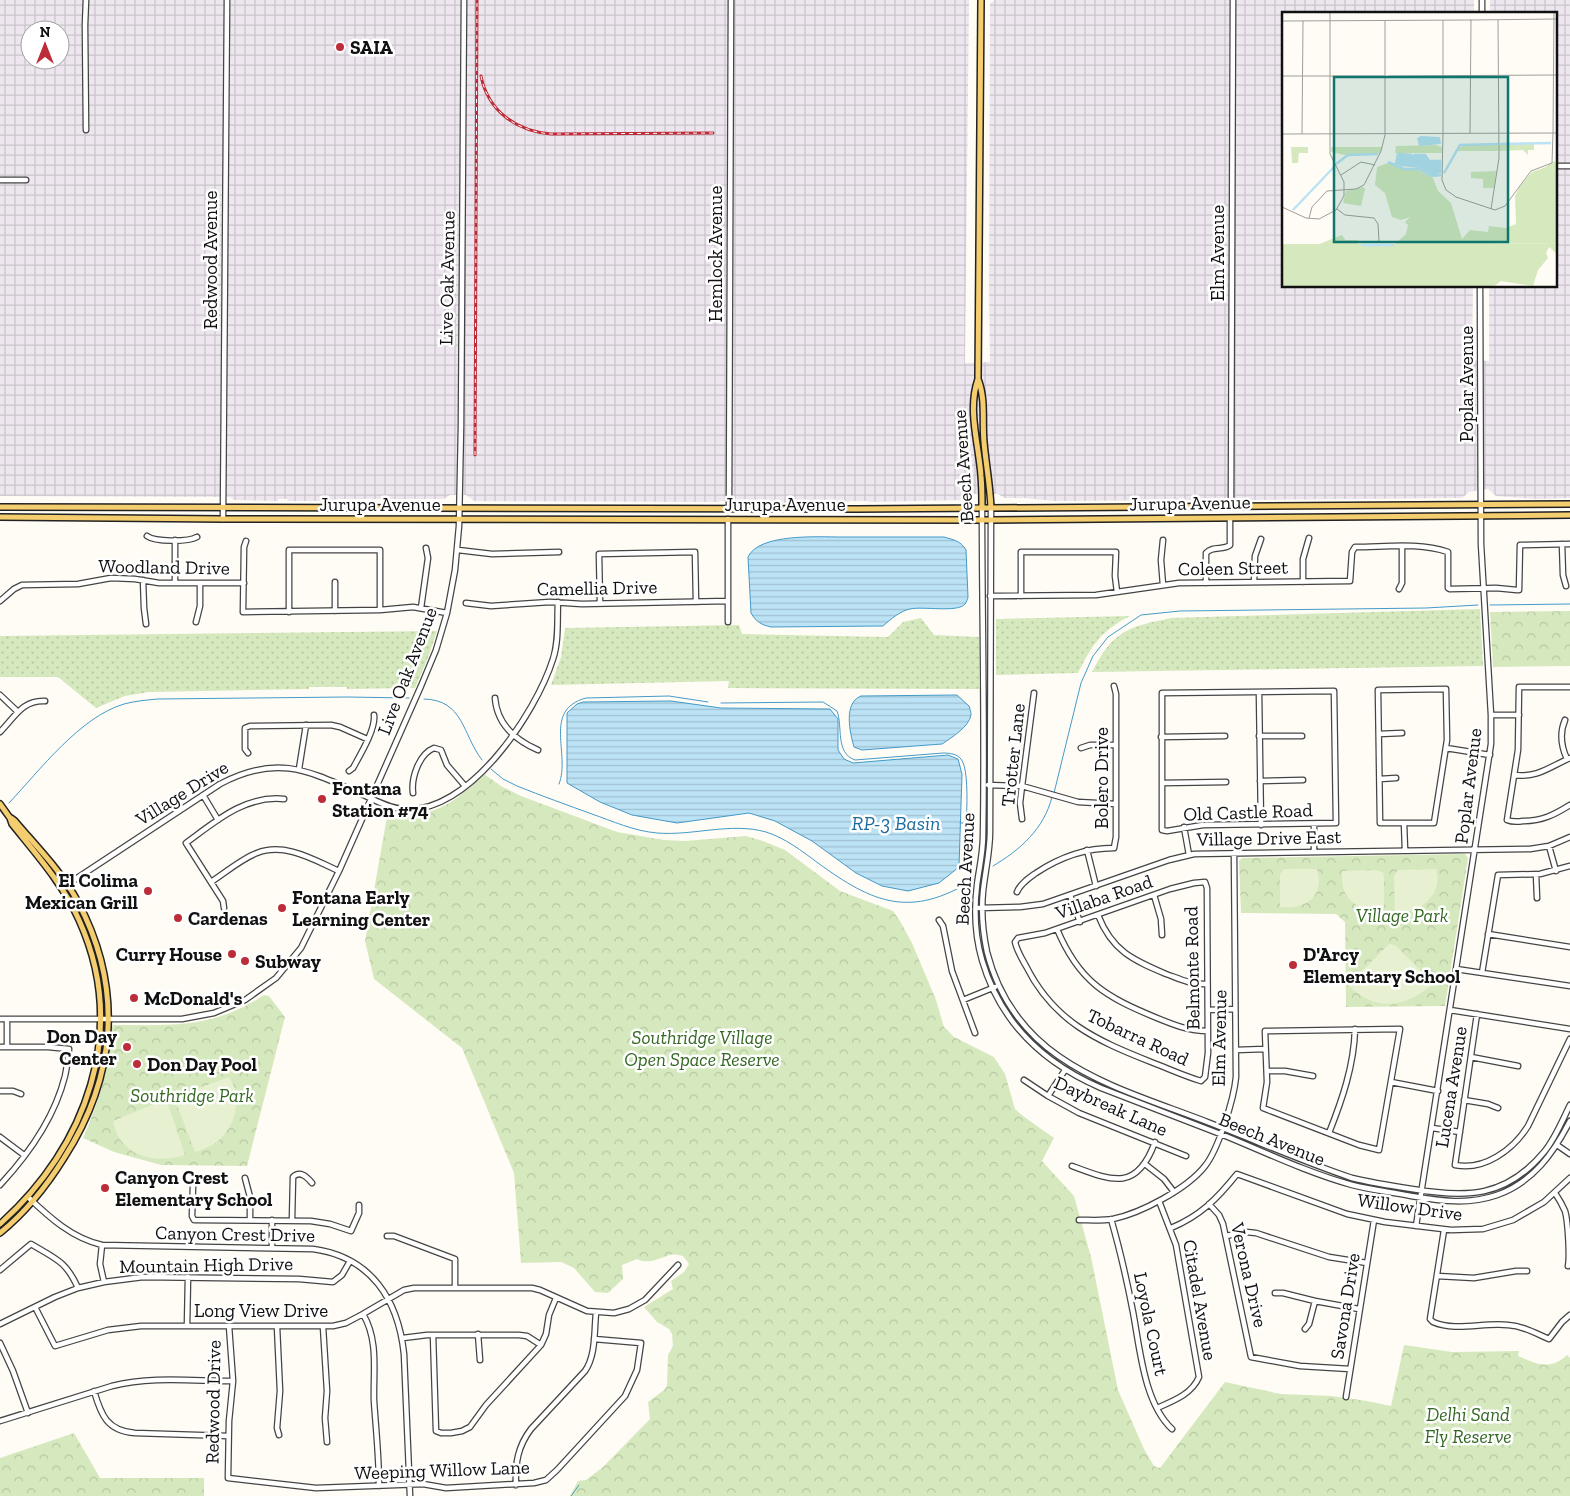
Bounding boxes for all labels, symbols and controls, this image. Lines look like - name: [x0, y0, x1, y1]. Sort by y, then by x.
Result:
- inset map: [1282, 12, 1558, 288]
- north arrow: [20, 20, 70, 70]
- text: N: [40, 24, 51, 41]
- place label: SAIA: [350, 36, 394, 59]
- marker: SAIA: [334, 41, 346, 53]
- street label: Hemlock Avenue: [704, 186, 727, 322]
- street label: Redwood Avenue: [199, 190, 222, 329]
- street label: Elm Avenue: [1206, 205, 1229, 301]
- street label: Live Oak Avenue: [434, 210, 460, 346]
- street label: Poplar Avenue: [1455, 326, 1478, 442]
- street label: Beech Avenue: [948, 409, 978, 523]
- street label: Jurupa Avenue: [1129, 490, 1251, 516]
- street label: Jurupa Avenue: [319, 493, 441, 516]
- street label: Jurupa Avenue: [724, 493, 846, 516]
- street label: Woodland Drive: [98, 554, 230, 580]
- street label: Coleen Street: [1178, 556, 1288, 580]
- street label: Camellia Drive: [537, 575, 657, 601]
- street label: Live Oak Avenue: [372, 604, 442, 738]
- street label: Trotter Lane: [996, 702, 1030, 808]
- street label: Bolero Drive: [1090, 727, 1113, 829]
- street label: Poplar Avenue: [1449, 727, 1487, 845]
- street label: Village Drive: [131, 755, 233, 831]
- place label: Fontana Station #74: [332, 777, 429, 822]
- marker: Fontana Station #74: [316, 793, 328, 805]
- street label: Old Castle Road: [1183, 798, 1314, 826]
- water label: RP-3 Basin: [851, 811, 941, 835]
- street label: Beech Avenue: [951, 812, 979, 926]
- street label: Village Drive East: [1195, 825, 1342, 851]
- place label: El Colima Mexican Grill: [25, 869, 139, 914]
- street label: Villaba Road: [1052, 869, 1156, 925]
- marker: El Colima Mexican Grill: [142, 885, 154, 897]
- place label: Fontana Early Learning Center: [292, 886, 431, 931]
- marker: Fontana Early Learning Center: [276, 902, 288, 914]
- park label: Village Park: [1356, 904, 1448, 927]
- street label: Belmonte Road: [1179, 905, 1205, 1030]
- place label: Cardenas: [188, 907, 268, 930]
- marker: Cardenas: [172, 912, 184, 924]
- place label: Curry House: [116, 943, 222, 966]
- place label: D'Arcy Elementary School: [1303, 943, 1461, 988]
- marker: Curry House: [226, 948, 238, 960]
- place label: Subway: [255, 950, 321, 973]
- marker: Subway: [239, 955, 251, 967]
- marker: D'Arcy Elementary School: [1287, 959, 1299, 971]
- place label: McDonald's: [144, 987, 243, 1010]
- street label: Elm Avenue: [1207, 989, 1231, 1086]
- marker: McDonald's: [128, 992, 140, 1004]
- street label: Tobarra Road: [1083, 1003, 1193, 1071]
- place label: Don Day Center: [46, 1025, 118, 1070]
- street label: Lucena Avenue: [1430, 1025, 1472, 1149]
- park label: Southridge Village Open Space Reserve: [624, 1026, 780, 1071]
- marker: Don Day Center: [121, 1041, 133, 1053]
- place label: Don Day Pool: [147, 1053, 258, 1076]
- marker: Don Day Pool: [131, 1058, 143, 1070]
- street label: Daybreak Lane: [1051, 1071, 1171, 1141]
- park label: Southridge Park: [130, 1084, 254, 1107]
- street label: Beech Avenue: [1216, 1107, 1329, 1171]
- place label: Canyon Crest Elementary School: [115, 1166, 273, 1211]
- marker: Canyon Crest Elementary School: [99, 1182, 111, 1194]
- street label: Willow Drive: [1356, 1188, 1464, 1226]
- street label: Verona Drive: [1226, 1219, 1272, 1330]
- street label: Canyon Crest Drive: [155, 1221, 315, 1247]
- street label: Citadel Avenue: [1178, 1238, 1222, 1362]
- street label: Savona Drive: [1325, 1251, 1365, 1361]
- street label: Mountain High Drive: [119, 1252, 293, 1278]
- street label: Loyola Court: [1129, 1270, 1173, 1378]
- street label: Long View Drive: [194, 1299, 328, 1322]
- street label: Redwood Drive: [200, 1340, 226, 1464]
- park label: Delhi Sand Fly Reserve: [1424, 1403, 1512, 1448]
- street label: Weeping Willow Lane: [354, 1455, 530, 1485]

